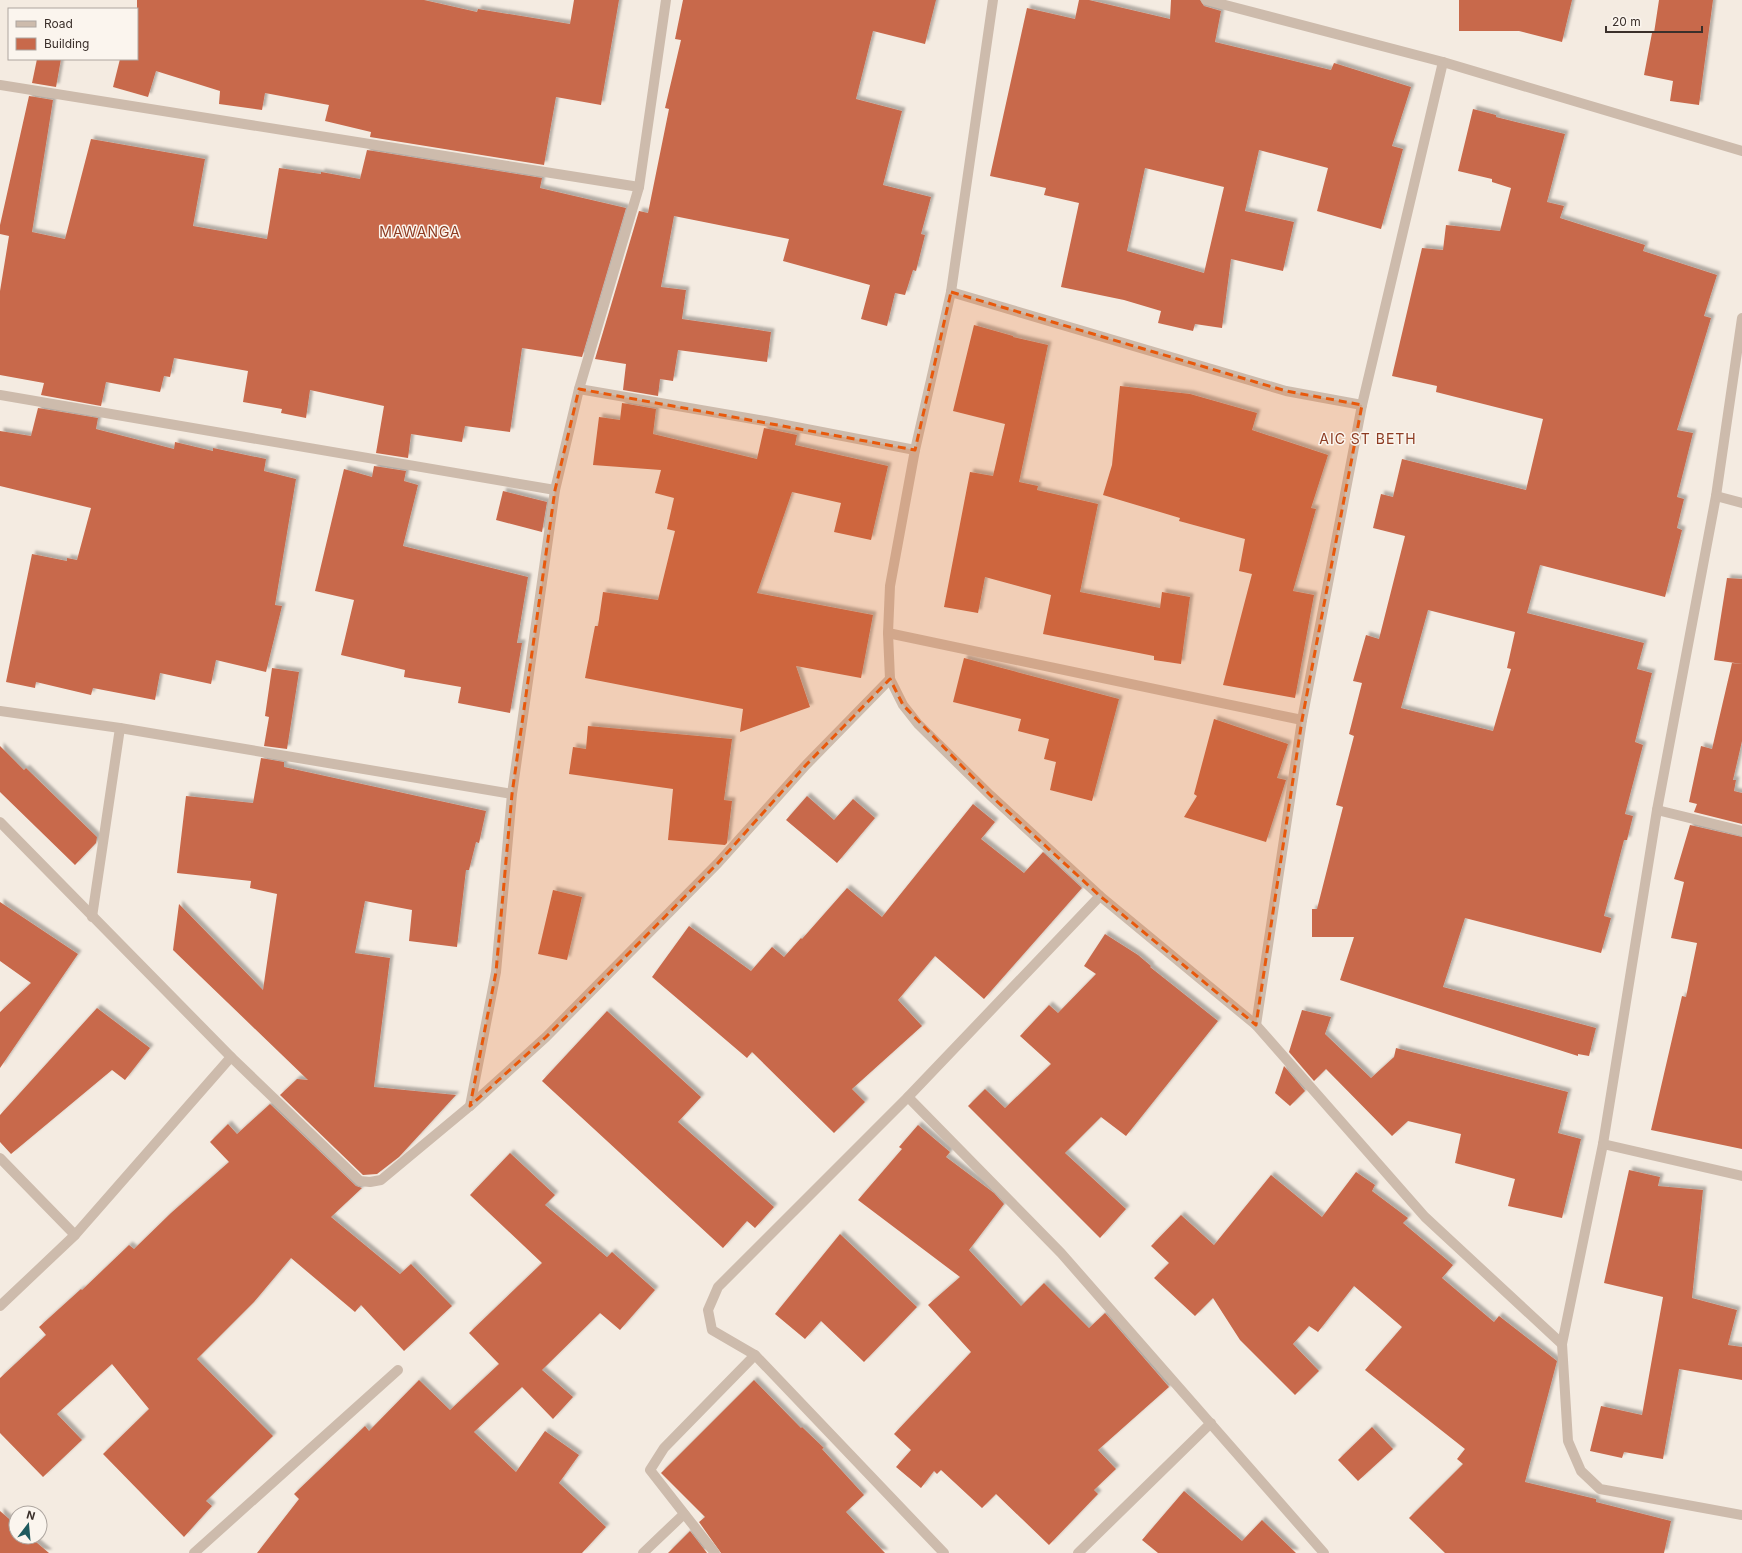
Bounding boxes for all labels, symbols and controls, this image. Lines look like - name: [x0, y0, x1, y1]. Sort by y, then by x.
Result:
- legend: [8, 8, 138, 60]
- scale bar: [1606, 8, 1702, 34]
- text: 20 m: [1612, 14, 1641, 29]
- text: Road: [44, 16, 73, 31]
- text: Building: [44, 36, 89, 51]
- district label: MAWANGA: [379, 223, 461, 240]
- district label: AIC ST BETH: [1319, 430, 1417, 447]
- north arrow: [8, 1505, 48, 1545]
- text: N: [25, 1508, 37, 1523]

